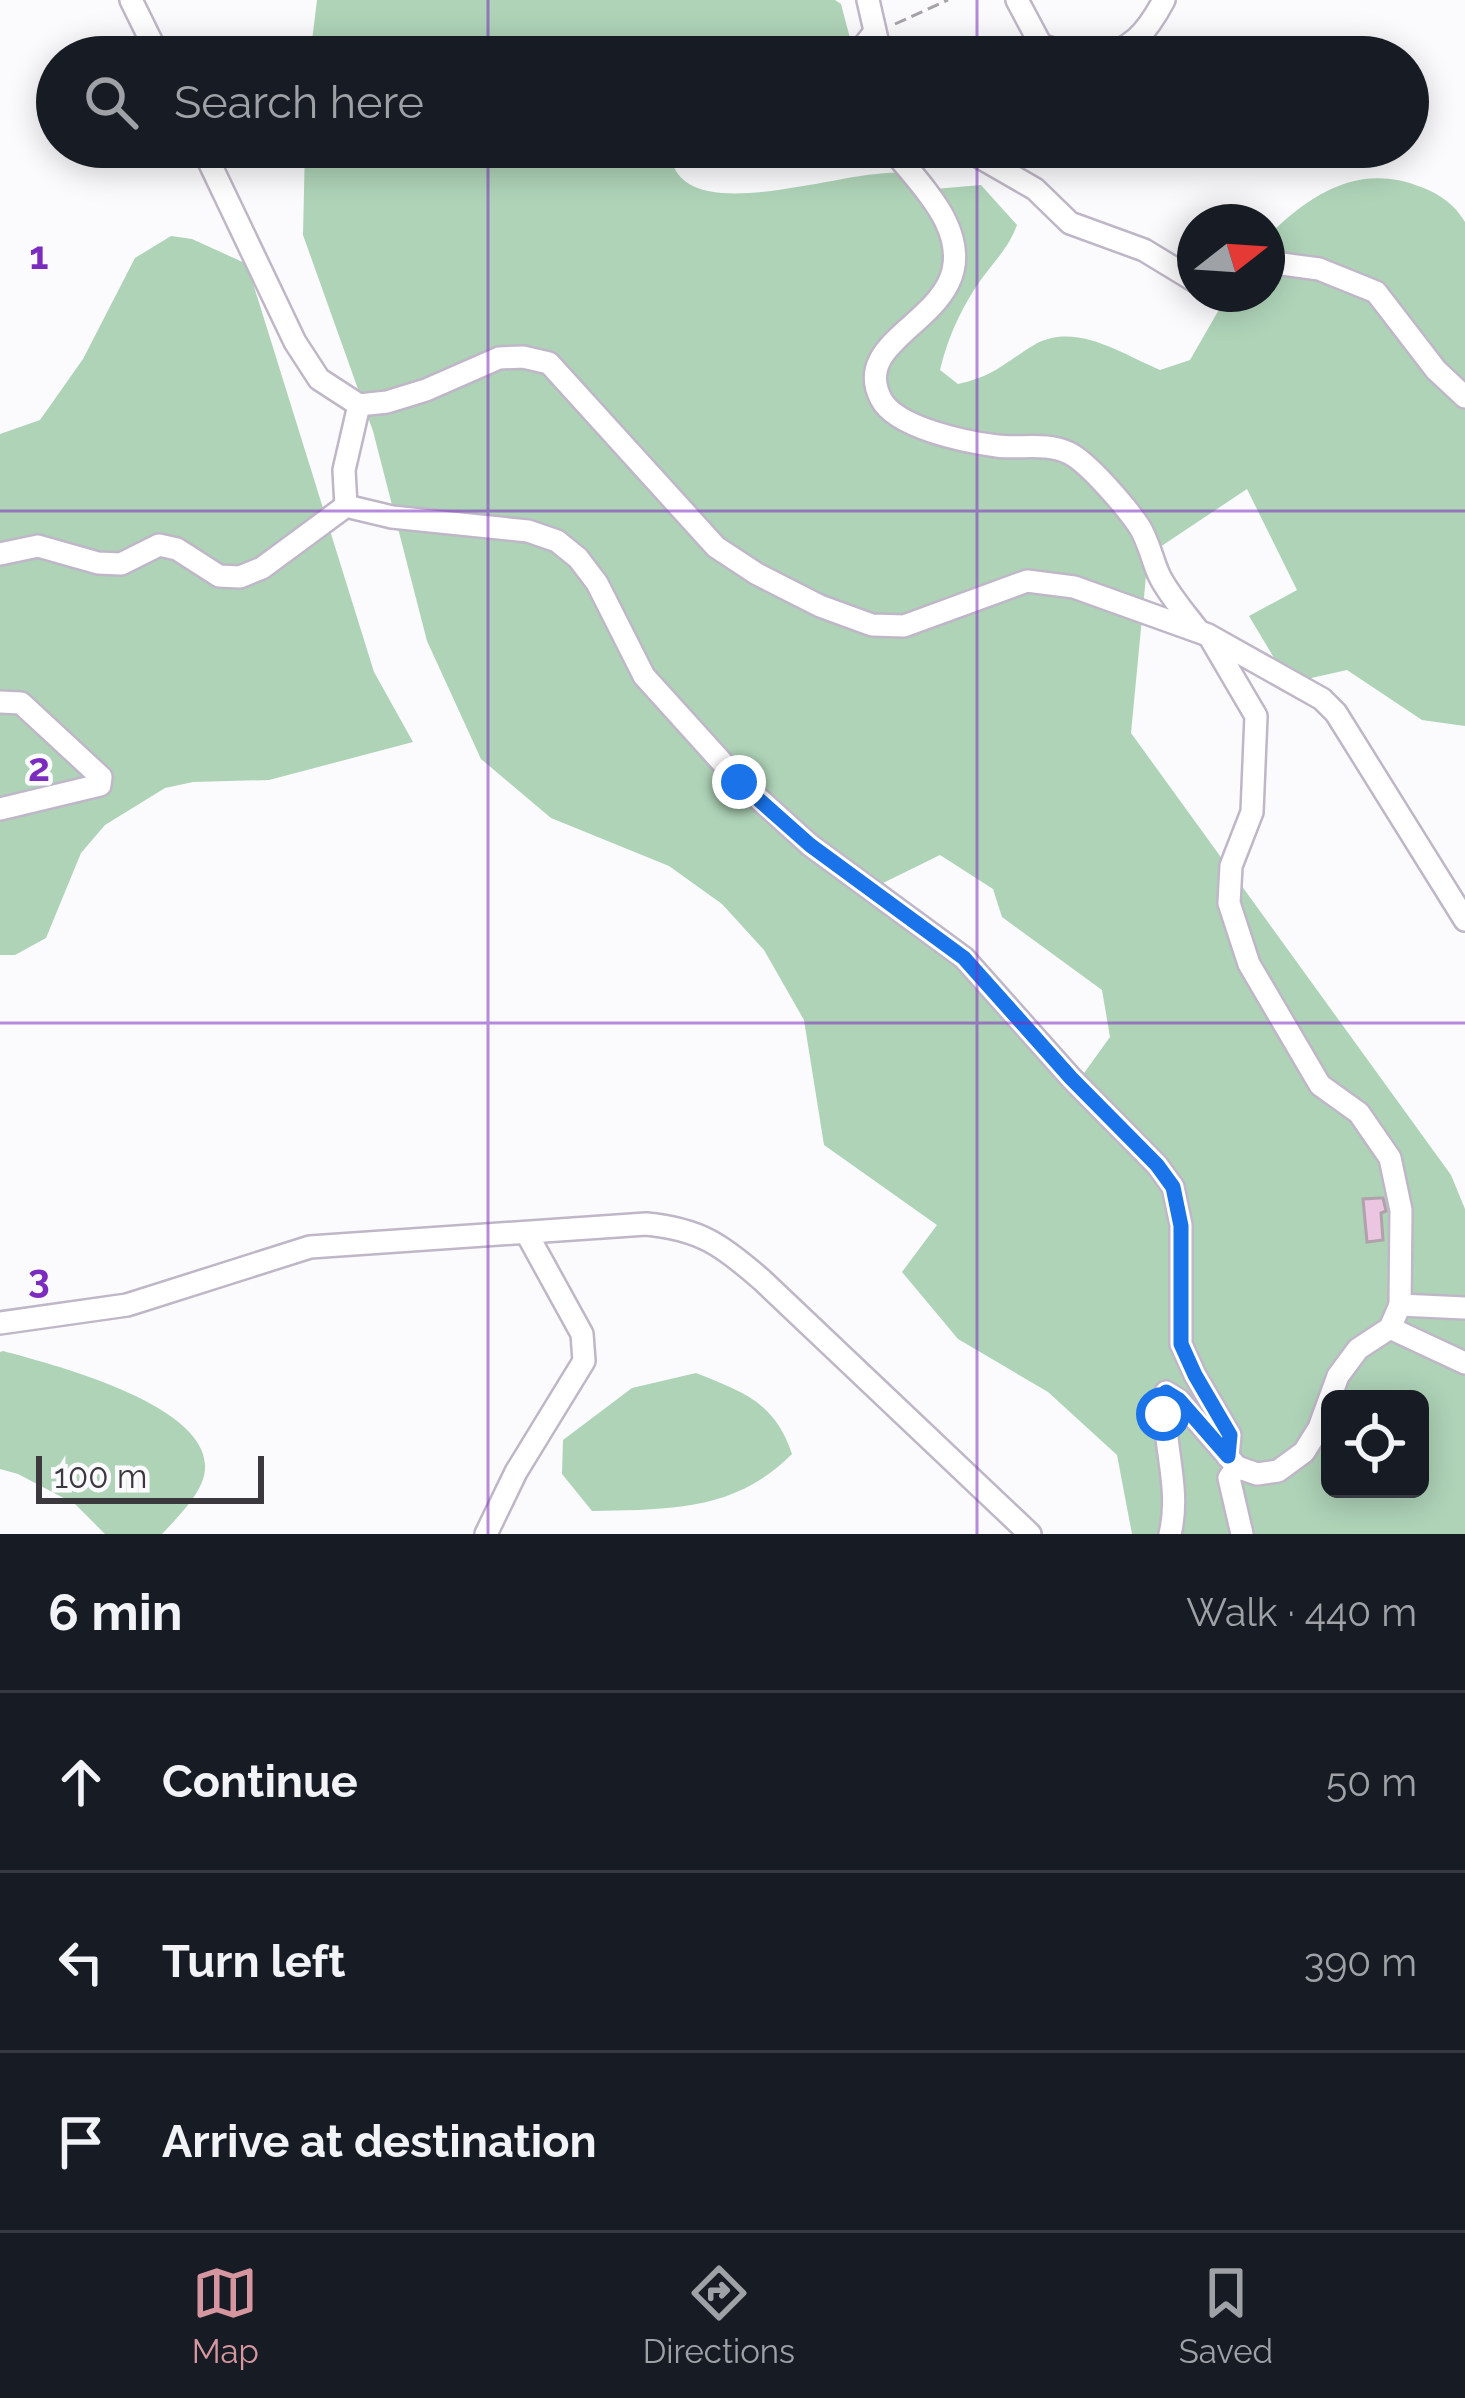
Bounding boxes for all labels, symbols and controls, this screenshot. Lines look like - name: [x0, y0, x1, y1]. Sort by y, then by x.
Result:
- search box: [36, 36, 1429, 168]
- icon: search: [78, 69, 144, 135]
- text: Search here: [174, 76, 424, 129]
- north arrow: [1177, 204, 1285, 312]
- text: 1: [29, 232, 49, 278]
- text: 2: [28, 744, 50, 790]
- route end: [712, 755, 766, 809]
- text: 3: [28, 1255, 50, 1301]
- route start: [1136, 1387, 1190, 1441]
- map controls: [1321, 1390, 1429, 1498]
- button: locate: [1321, 1390, 1429, 1498]
- scale bar: [36, 1450, 264, 1503]
- text: 100 m: [54, 1457, 147, 1496]
- text: 6 min: [48, 1582, 183, 1642]
- text: Walk · 440 m: [1186, 1589, 1417, 1635]
- icon: ahead: [48, 1749, 114, 1815]
- text: Continue: [162, 1755, 358, 1808]
- text: 50 m: [1326, 1759, 1417, 1805]
- icon: left: [48, 1929, 114, 1995]
- text: Turn left: [162, 1935, 345, 1988]
- text: 390 m: [1304, 1939, 1417, 1985]
- icon: arrive: [48, 2109, 114, 2175]
- text: Arrive at destination: [162, 2115, 597, 2168]
- tab: Map: [192, 2260, 259, 2371]
- tab: Directions: [643, 2260, 795, 2371]
- tab: Saved: [1179, 2260, 1273, 2371]

